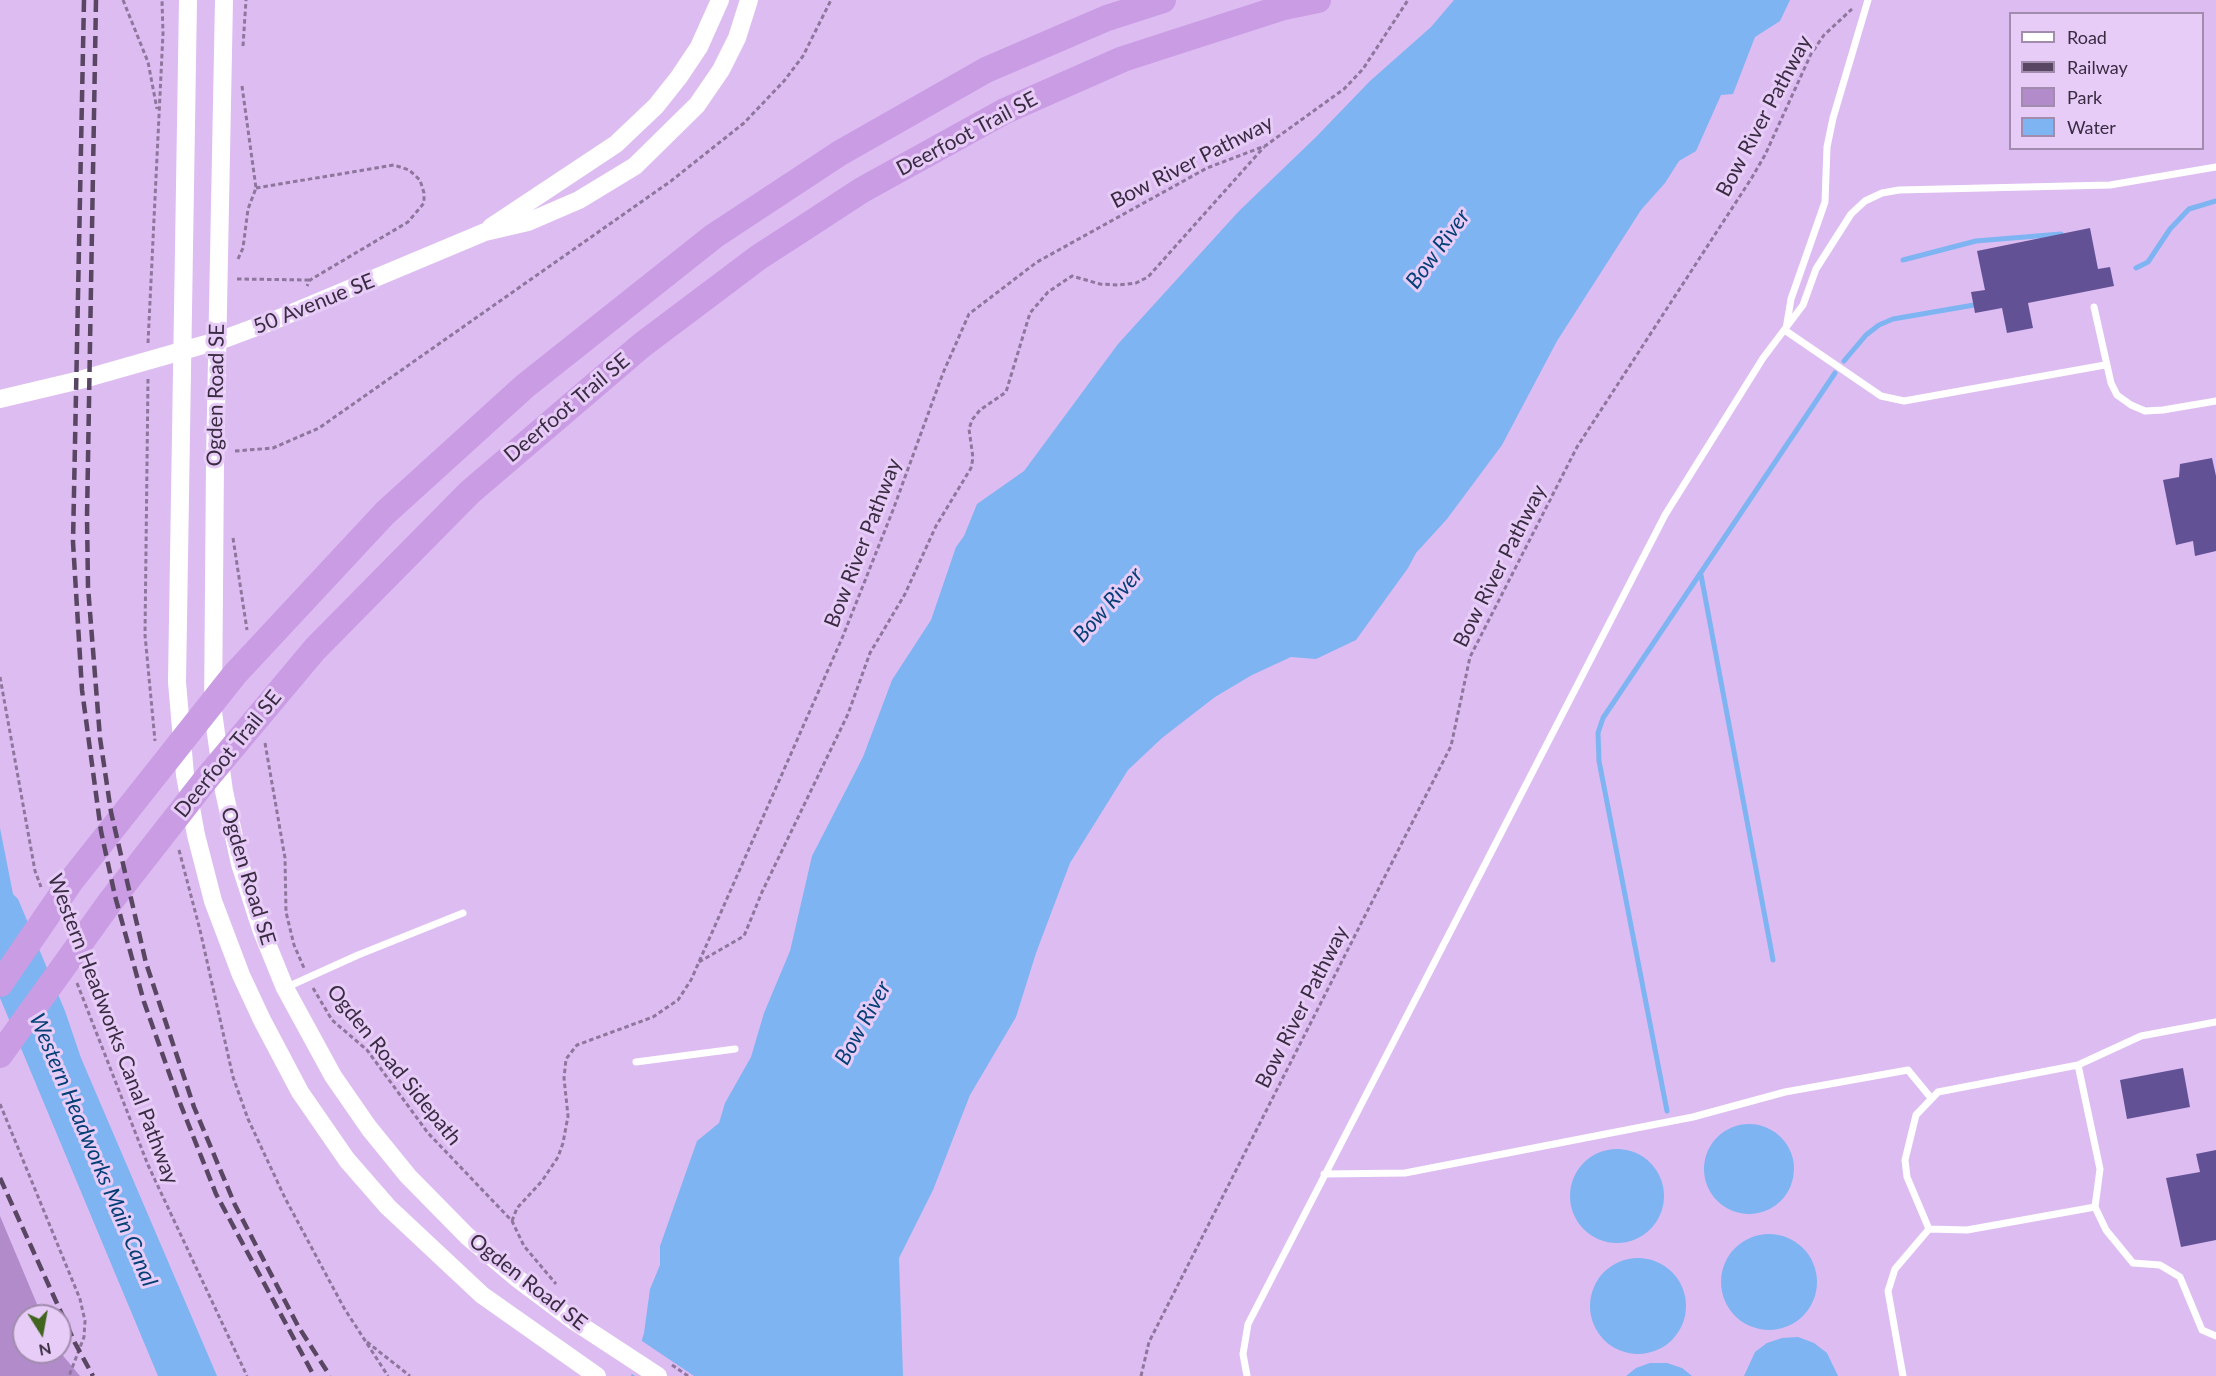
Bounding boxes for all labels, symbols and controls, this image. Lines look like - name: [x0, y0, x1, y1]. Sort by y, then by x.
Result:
- legend: [2009, 12, 2204, 150]
- text: Road: [2067, 26, 2107, 48]
- street label: Bow River Pathway: [1711, 31, 1817, 201]
- text: Railway: [2067, 56, 2128, 78]
- street label: Deerfoot Trail SE: [892, 86, 1042, 182]
- text: Park: [2067, 86, 2102, 108]
- street label: Bow River Pathway: [1107, 110, 1277, 214]
- text: Water: [2067, 116, 2116, 138]
- water label: Bow River: [1400, 204, 1476, 294]
- street label: 50 Avenue SE: [250, 268, 378, 340]
- street label: Ogden Road SE: [202, 323, 230, 467]
- street label: Deerfoot Trail SE: [499, 348, 635, 468]
- street label: Bow River Pathway: [819, 455, 907, 631]
- street label: Bow River Pathway: [1448, 481, 1552, 651]
- water label: Bow River: [1068, 562, 1148, 648]
- street label: Deerfoot Trail SE: [169, 685, 287, 823]
- street label: Ogden Road SE: [215, 804, 281, 948]
- street label: Western Headworks Canal Pathway: [42, 870, 184, 1188]
- street label: Bow River Pathway: [1250, 922, 1354, 1092]
- water label: Bow River: [829, 977, 897, 1069]
- street label: Ogden Road Sidepath: [321, 979, 467, 1151]
- water label: Western Headworks Main Canal: [23, 1010, 163, 1290]
- street label: Ogden Road SE: [464, 1228, 592, 1336]
- north arrow: [12, 1304, 72, 1364]
- text: N: [37, 1340, 53, 1361]

